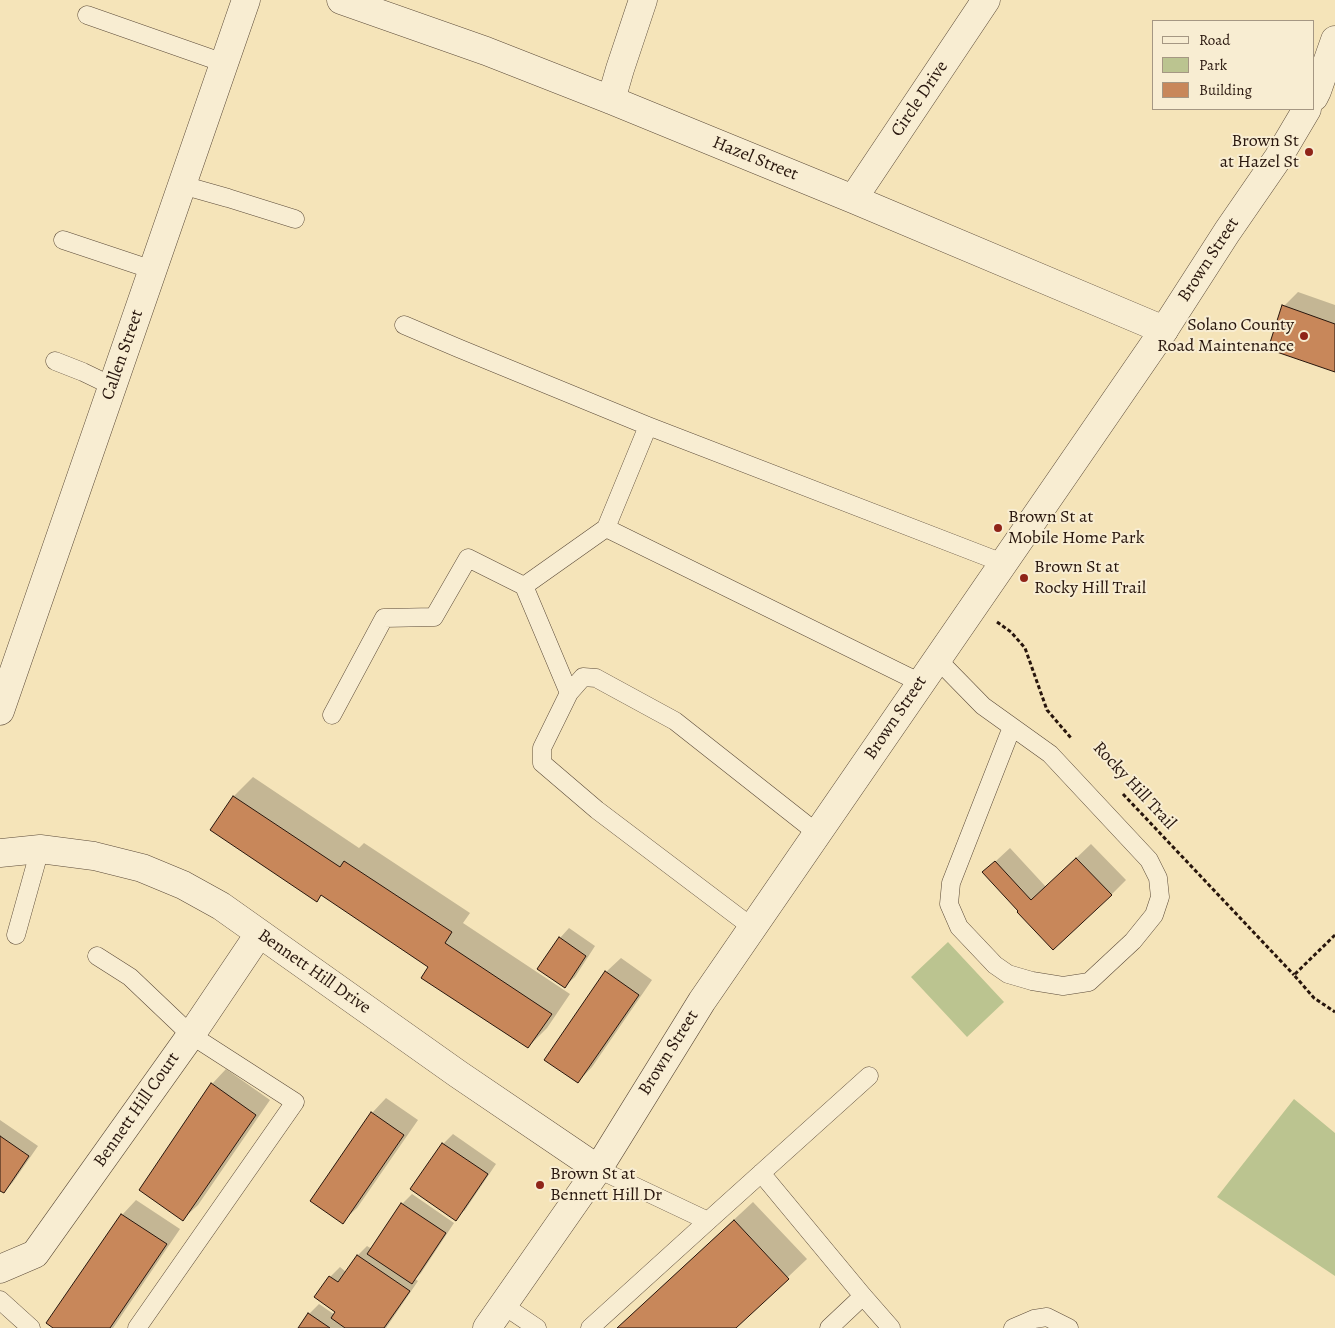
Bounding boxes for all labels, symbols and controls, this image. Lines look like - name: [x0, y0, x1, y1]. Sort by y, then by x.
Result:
- legend: [1152, 20, 1315, 110]
- text: Road: [1199, 30, 1230, 50]
- text: Park: [1199, 55, 1227, 75]
- street label: Circle Drive: [887, 57, 953, 141]
- text: Building: [1199, 80, 1252, 100]
- place label: Brown St at Hazel St: [1220, 131, 1299, 173]
- street label: Hazel Street: [709, 132, 801, 186]
- marker: Brown St at Hazel St: [1303, 146, 1315, 158]
- street label: Brown Street: [1174, 214, 1244, 306]
- street label: Callen Street: [97, 307, 149, 403]
- place label: Solano County Road Maintenance: [1157, 315, 1294, 358]
- marker: Solano County Road Maintenance: [1298, 330, 1310, 342]
- place label: Brown St at Mobile Home Park: [1008, 507, 1145, 550]
- marker: Brown St at Mobile Home Park: [992, 522, 1004, 534]
- place label: Brown St at Rocky Hill Trail: [1034, 557, 1146, 600]
- marker: Brown St at Rocky Hill Trail: [1018, 572, 1030, 584]
- street label: Brown Street: [860, 672, 932, 764]
- street label: Rocky Hill Trail: [1088, 738, 1180, 834]
- street label: Bennett Hill Drive: [253, 925, 375, 1019]
- street label: Brown Street: [634, 1006, 704, 1100]
- street label: Bennett Hill Court: [89, 1048, 185, 1172]
- place label: Brown St at Bennett Hill Dr: [550, 1164, 662, 1206]
- marker: Brown St at Bennett Hill Dr: [534, 1179, 546, 1191]

